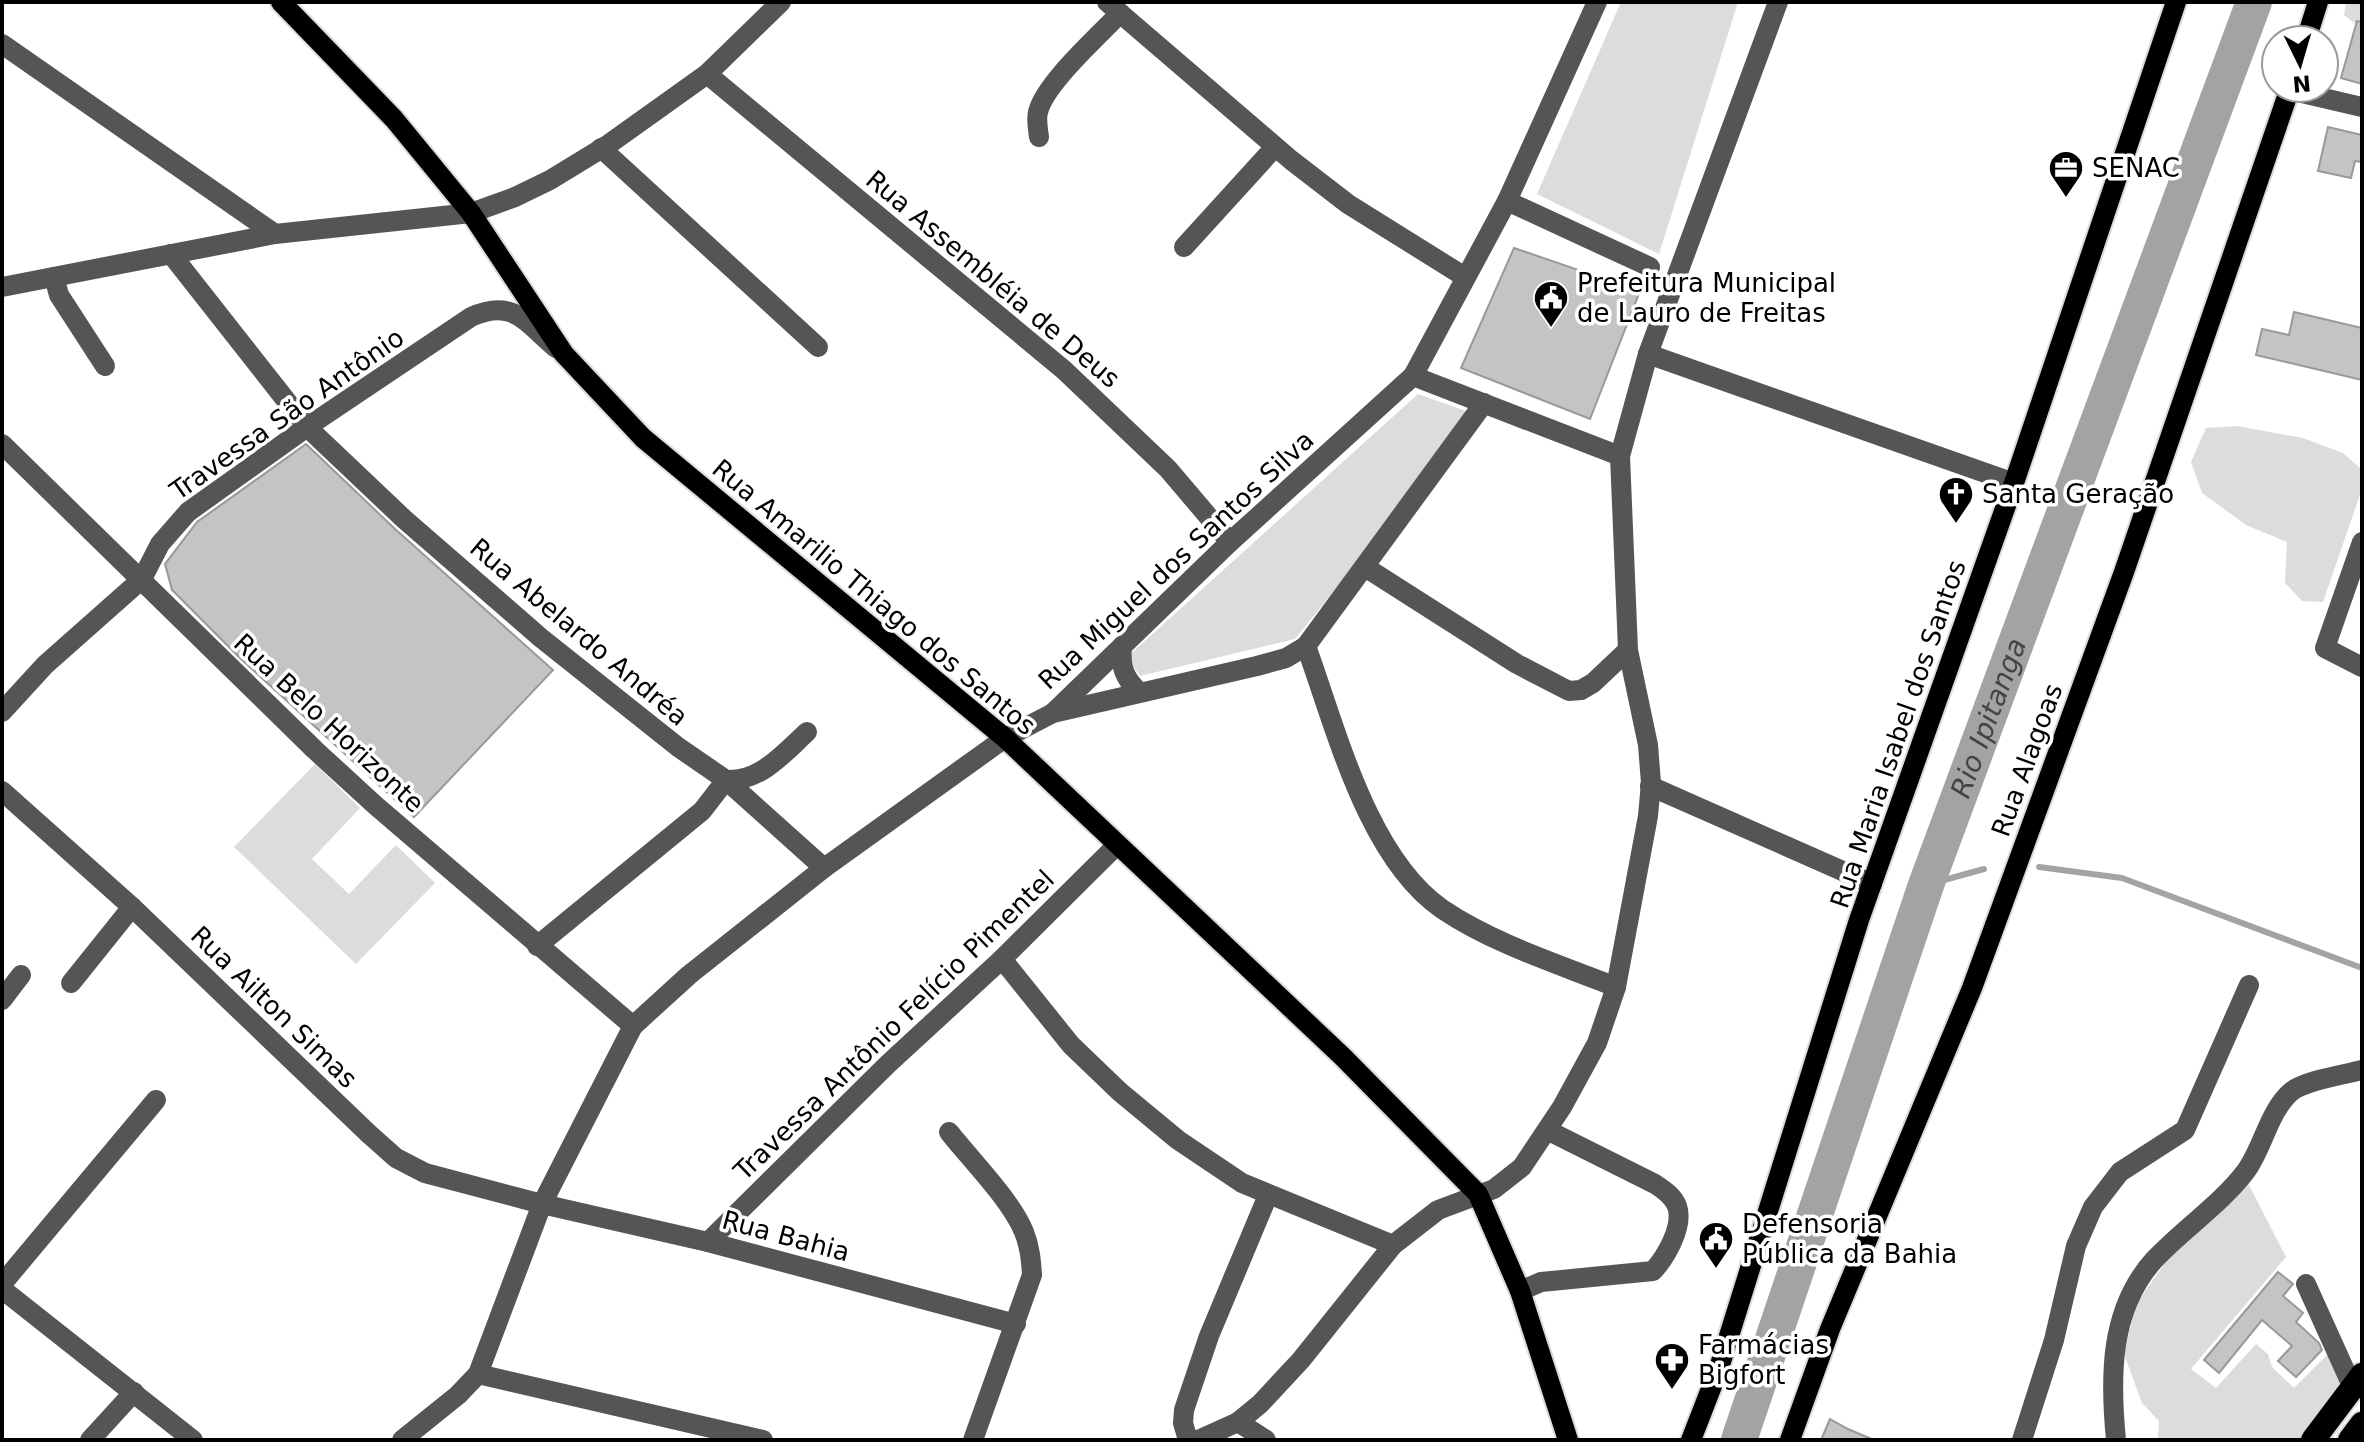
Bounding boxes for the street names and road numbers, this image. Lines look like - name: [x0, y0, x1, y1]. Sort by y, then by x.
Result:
- street label: Rua Assembléia de Deus: [860, 164, 1126, 394]
- street label: Travessa São Antônio: [164, 322, 409, 507]
- street label: Rua Miguel dos Santos Silva: [1032, 425, 1320, 695]
- street label: Rua Amarilio Thiago dos Santos: [706, 453, 1042, 741]
- street label: Rua Abelardo Andréa: [464, 532, 694, 732]
- street label: Rua Maria Isabel dos Santos: [1824, 556, 1972, 912]
- street label: Rua Belo Horizonte: [228, 627, 430, 819]
- street label: Rua Alagoas: [1985, 680, 2069, 840]
- street label: Travessa Antônio Felício Pimentel: [727, 864, 1060, 1187]
- street label: Rua Ailton Simas: [185, 920, 363, 1094]
- street label: Rua Bahia: [719, 1205, 853, 1267]

